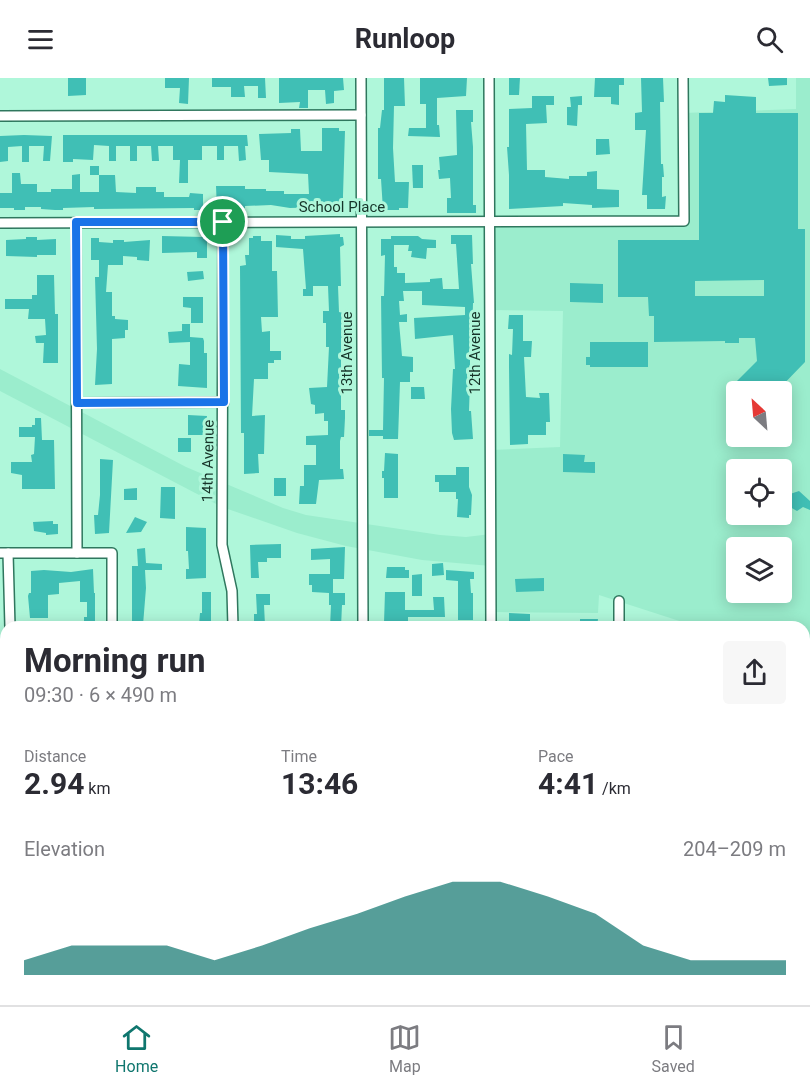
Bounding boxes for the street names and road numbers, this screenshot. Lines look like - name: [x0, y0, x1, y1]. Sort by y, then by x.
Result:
- street label: School Place: [299, 198, 385, 216]
- street label: 13th Avenue: [338, 312, 356, 394]
- street label: 12th Avenue: [466, 312, 484, 394]
- street label: 14th Avenue: [198, 419, 218, 503]

